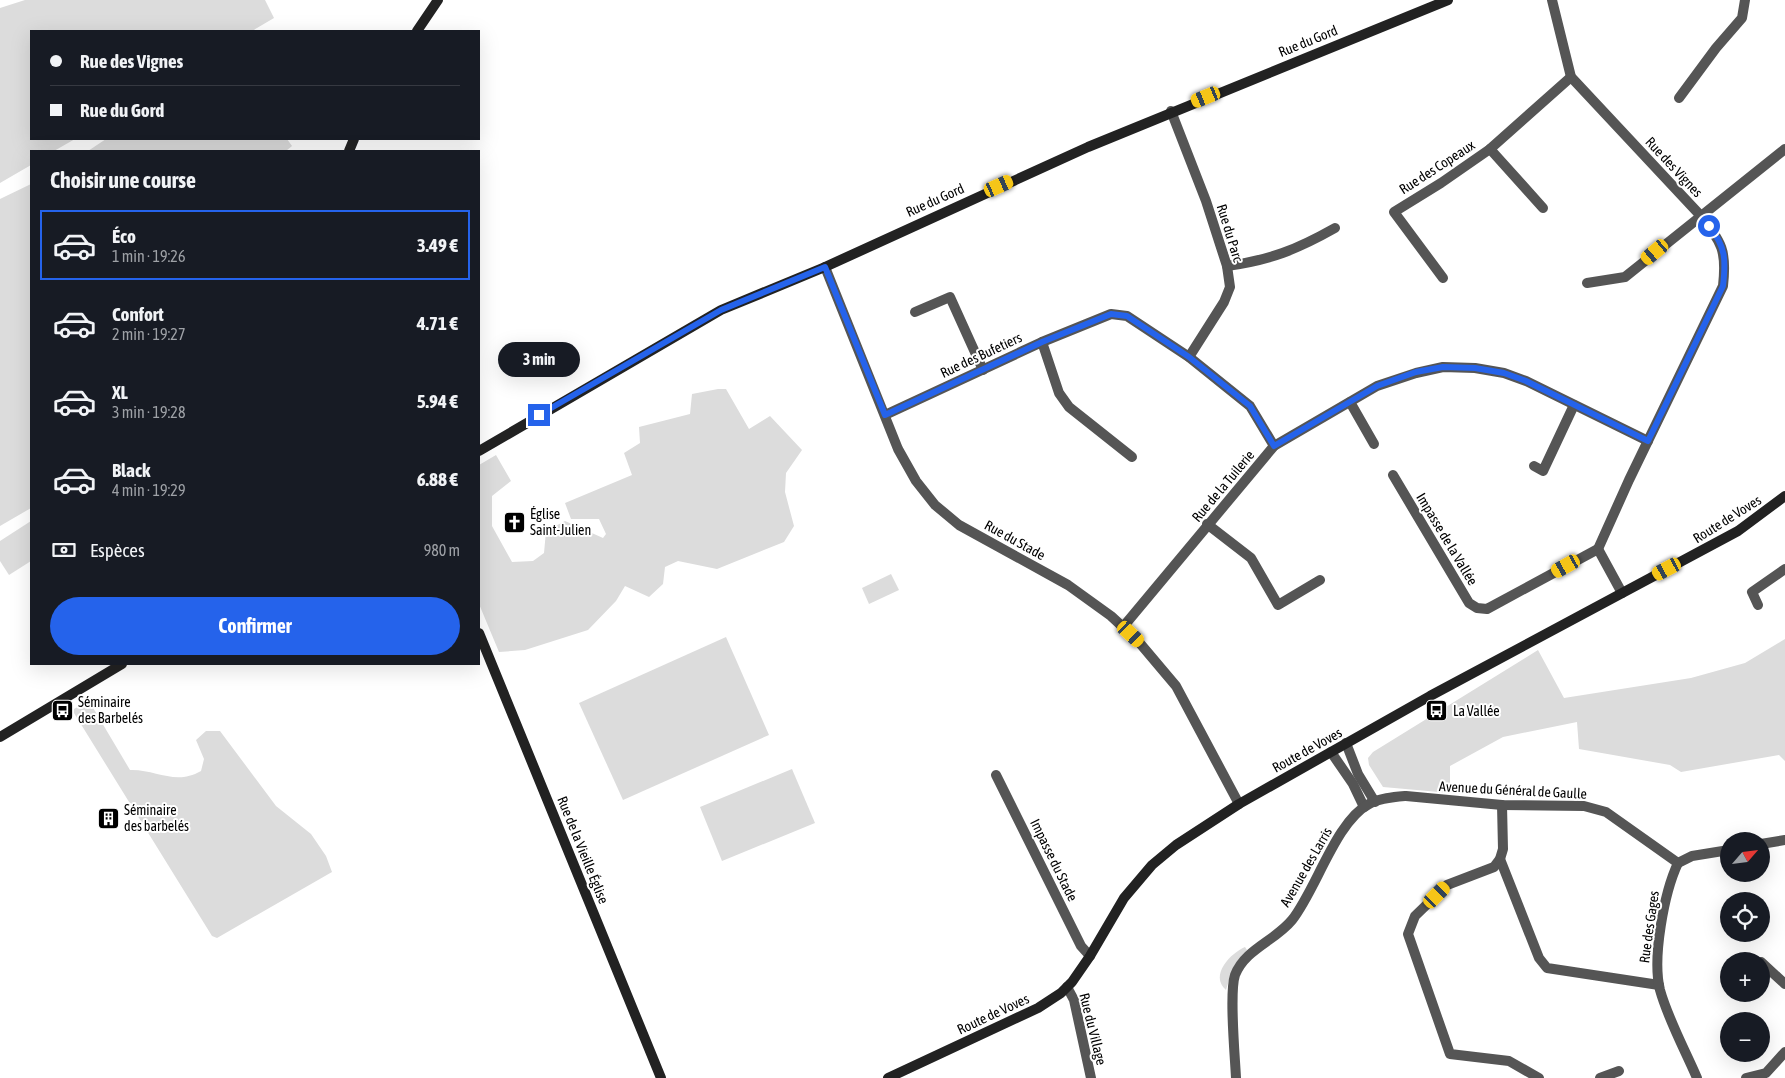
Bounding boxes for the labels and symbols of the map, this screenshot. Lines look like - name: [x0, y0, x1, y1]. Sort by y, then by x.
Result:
- street label: Rue du Gord: [1276, 22, 1340, 60]
- car: [1189, 84, 1222, 110]
- street label: Rue des Vignes: [1642, 134, 1706, 200]
- street label: Rue des Copeaux: [1396, 137, 1478, 197]
- car: [982, 173, 1015, 199]
- street label: Rue du Gord: [903, 180, 967, 220]
- street label: Rue du Parc: [1214, 202, 1247, 265]
- route start: [1698, 215, 1720, 237]
- car: [1638, 237, 1671, 267]
- street label: Rue des Bufetiers: [938, 329, 1024, 381]
- callout: 3 min: [498, 342, 580, 378]
- route end: [528, 404, 550, 426]
- street label: Rue de la Tuilerie: [1189, 447, 1257, 525]
- street label: Impasse de la Vallée: [1413, 490, 1481, 588]
- street label: Route de Voves: [1690, 492, 1764, 546]
- place label: Église Saint-Julien: [530, 506, 591, 538]
- church icon: Église Saint-Julien: [502, 510, 526, 534]
- street label: Rue du Stade: [982, 517, 1048, 563]
- car: [1549, 552, 1582, 580]
- car: [1650, 555, 1683, 583]
- car: [1114, 618, 1147, 650]
- place label: Séminaire des Barbelés: [78, 694, 143, 726]
- bus stop icon: Séminaire des Barbelés: [50, 698, 74, 722]
- bus stop icon: La Vallée: [1425, 699, 1449, 723]
- place label: La Vallée: [1453, 703, 1500, 719]
- street label: Route de Voves: [1269, 724, 1345, 776]
- street label: Avenue du Général de Gaulle: [1439, 778, 1587, 802]
- street label: Rue de la Vieille Église: [554, 794, 612, 906]
- place label: Séminaire des barbelés: [124, 802, 189, 834]
- building icon: Séminaire des barbelés: [96, 806, 120, 830]
- street label: Impasse du Stade: [1027, 816, 1081, 904]
- street label: Avenue des Larris: [1277, 824, 1335, 909]
- north arrow: [1720, 832, 1770, 882]
- car: [1421, 879, 1452, 911]
- street label: Rue des Gages: [1636, 890, 1662, 964]
- street label: Route de Voves: [955, 990, 1031, 1038]
- street label: Rue du Village: [1076, 991, 1110, 1067]

